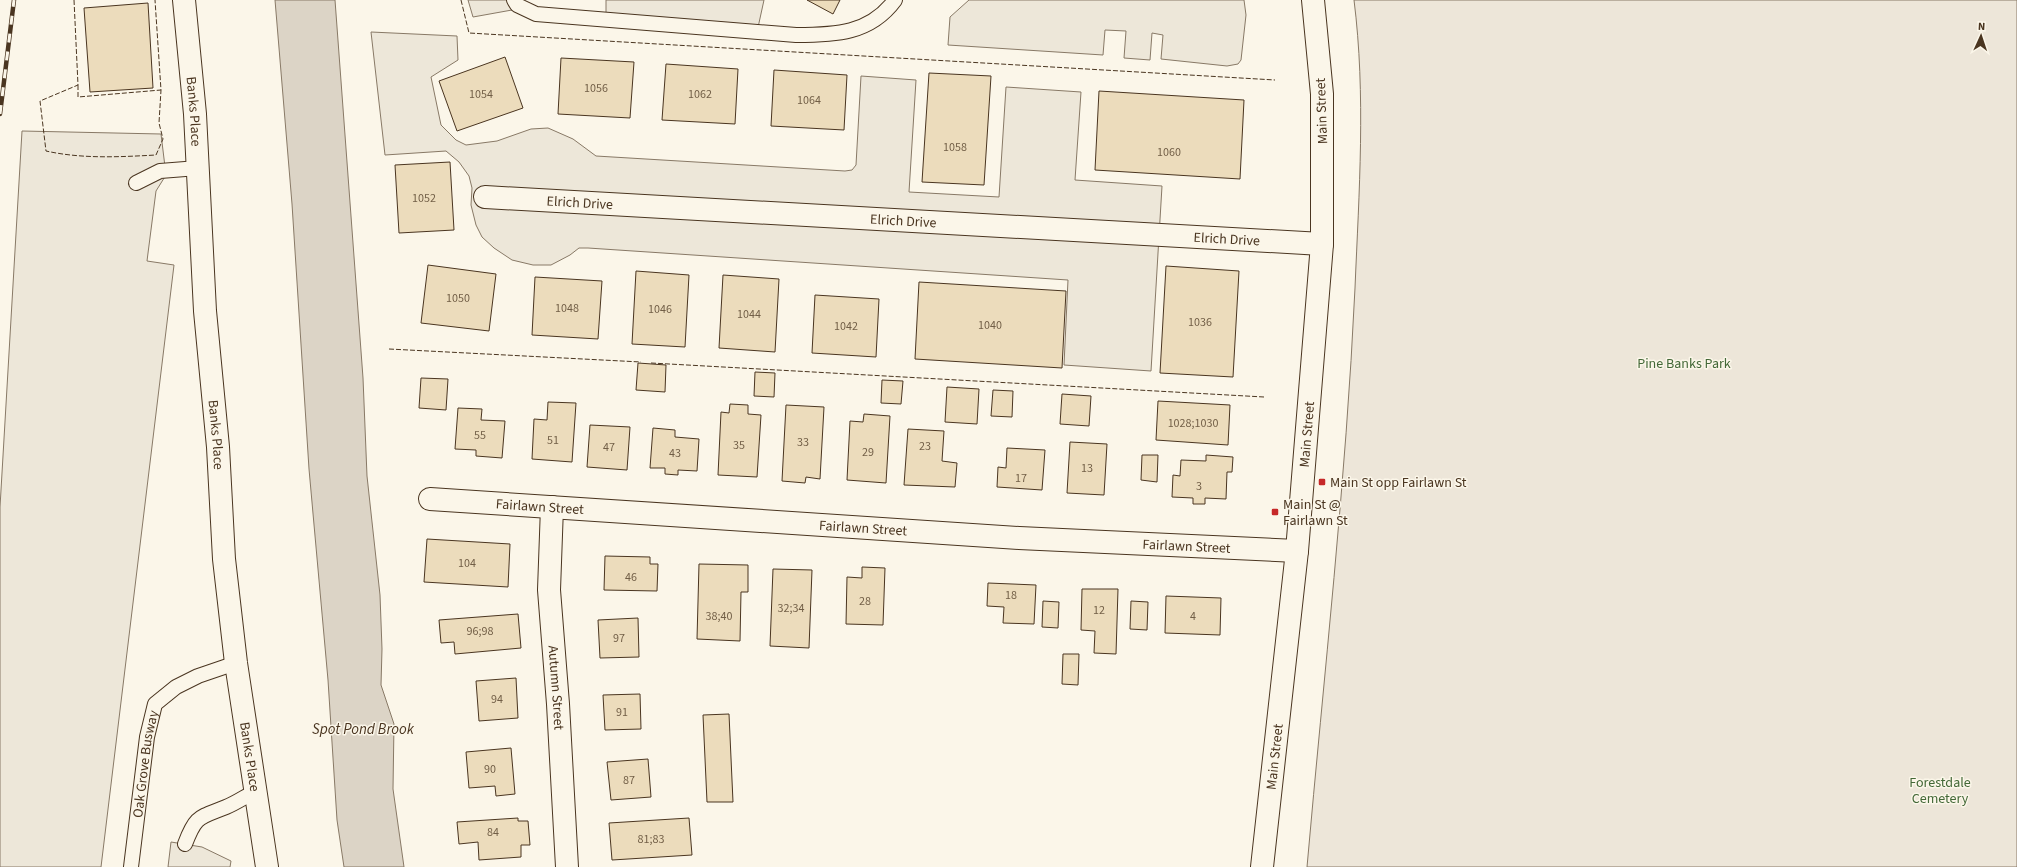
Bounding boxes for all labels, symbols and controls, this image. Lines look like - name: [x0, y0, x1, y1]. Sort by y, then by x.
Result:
- north arrow: [1961, 16, 2001, 56]
- text: N: [1977, 19, 1986, 34]
- street label: Banks Place: [180, 76, 206, 147]
- street label: Main Street: [1311, 77, 1333, 144]
- house number: 1056: [584, 80, 608, 97]
- house number: 1054: [469, 86, 493, 103]
- house number: 1062: [688, 86, 712, 103]
- house number: 1064: [797, 92, 821, 109]
- house number: 1058: [943, 139, 967, 156]
- house number: 1060: [1157, 144, 1181, 161]
- house number: 1052: [412, 190, 436, 207]
- street label: Elrich Drive: [546, 191, 614, 215]
- street label: Elrich Drive: [870, 210, 937, 233]
- street label: Elrich Drive: [1193, 228, 1261, 252]
- house number: 1050: [446, 290, 470, 307]
- house number: 1048: [555, 300, 579, 317]
- house number: 1046: [648, 301, 672, 318]
- house number: 1044: [737, 306, 761, 323]
- house number: 1036: [1188, 314, 1212, 331]
- house number: 1040: [978, 317, 1002, 334]
- house number: 1042: [834, 318, 858, 335]
- park label: Pine Banks Park: [1637, 354, 1731, 374]
- street label: Banks Place: [203, 399, 228, 470]
- street label: Main Street: [1295, 400, 1320, 468]
- house number: 1028;1030: [1168, 415, 1218, 432]
- house number: 55: [474, 427, 486, 444]
- house number: 51: [547, 432, 559, 449]
- house number: 33: [797, 434, 809, 451]
- house number: 35: [733, 437, 745, 454]
- house number: 23: [919, 438, 931, 455]
- house number: 47: [603, 439, 615, 456]
- house number: 29: [862, 444, 874, 461]
- house number: 43: [669, 445, 681, 462]
- house number: 13: [1081, 460, 1093, 477]
- house number: 17: [1015, 470, 1027, 487]
- place label: Main St opp Fairlawn St: [1330, 473, 1467, 493]
- marker: Main St opp Fairlawn St: [1317, 477, 1327, 487]
- house number: 3: [1196, 478, 1202, 495]
- street label: Fairlawn Street: [495, 494, 585, 520]
- place label: Main St @ Fairlawn St: [1283, 495, 1348, 531]
- marker: Main St @ Fairlawn St: [1270, 507, 1280, 517]
- street label: Fairlawn Street: [818, 516, 908, 542]
- street label: Fairlawn Street: [1142, 535, 1231, 559]
- house number: 104: [458, 555, 476, 572]
- house number: 46: [625, 569, 637, 586]
- house number: 18: [1005, 587, 1017, 604]
- house number: 28: [859, 593, 871, 610]
- house number: 32;34: [778, 600, 804, 617]
- house number: 12: [1093, 602, 1105, 619]
- house number: 38;40: [706, 608, 732, 625]
- house number: 4: [1190, 608, 1196, 625]
- house number: 96;98: [467, 623, 493, 640]
- house number: 97: [613, 630, 625, 647]
- street label: Autumn Street: [542, 645, 568, 731]
- house number: 94: [491, 691, 503, 708]
- house number: 91: [616, 704, 628, 721]
- street label: Oak Grove Busway: [128, 708, 164, 819]
- water label: Spot Pond Brook: [312, 719, 415, 740]
- street label: Banks Place: [234, 721, 264, 793]
- street label: Main Street: [1262, 722, 1289, 791]
- house number: 90: [484, 761, 496, 778]
- house number: 87: [623, 772, 635, 789]
- park label: Forestdale Cemetery: [1909, 773, 1971, 809]
- house number: 84: [487, 824, 499, 841]
- house number: 81;83: [638, 831, 664, 848]

